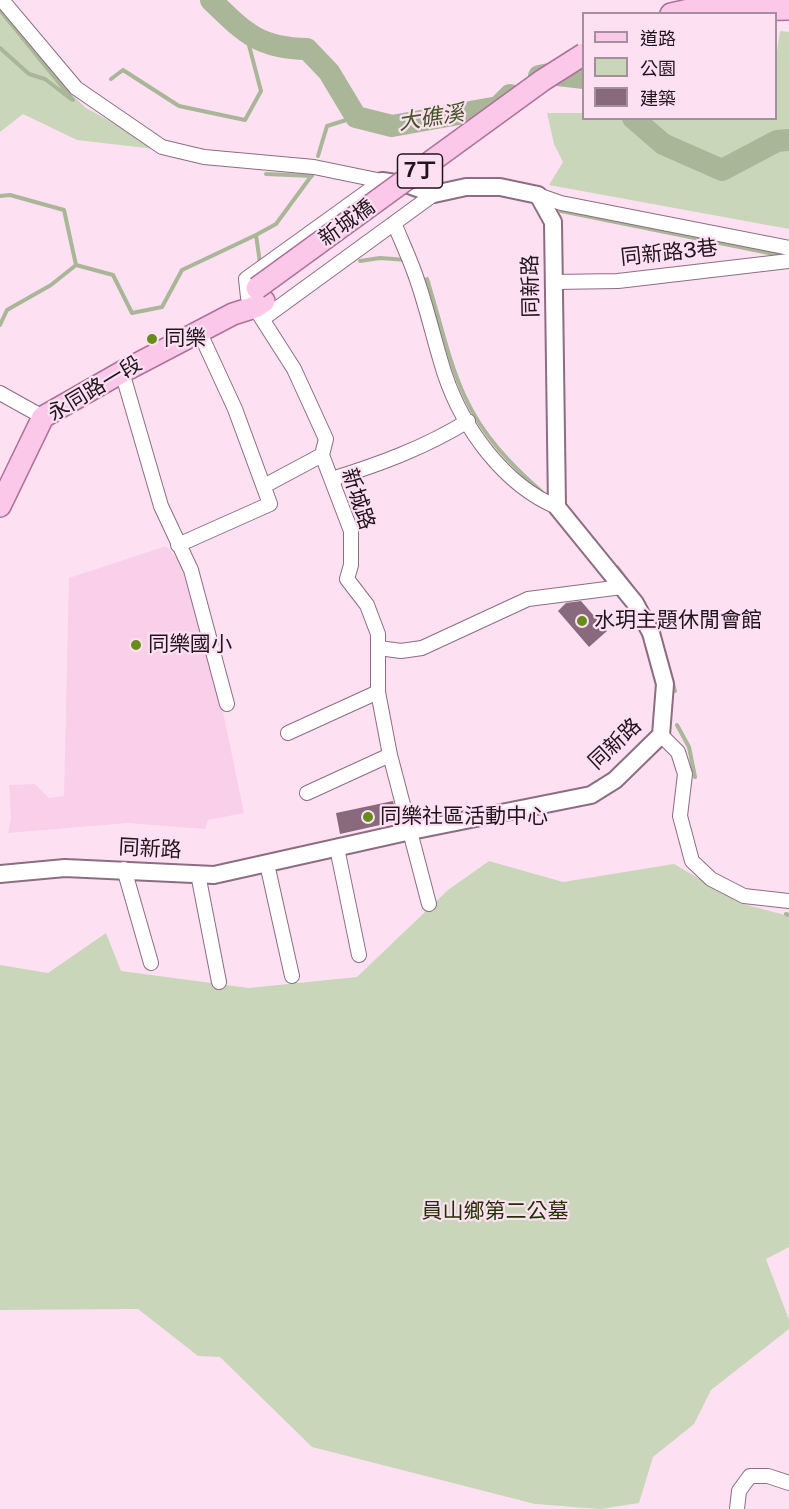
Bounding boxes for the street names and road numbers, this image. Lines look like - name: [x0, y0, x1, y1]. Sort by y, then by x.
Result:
- road number: 7丁: [398, 154, 442, 188]
- street label: 新城橋: [314, 194, 380, 252]
- street label: 同新路3巷: [619, 235, 719, 271]
- street label: 同新路: [518, 254, 544, 318]
- street label: 永同路一段: [44, 351, 146, 427]
- street label: 新城路: [336, 465, 380, 533]
- street label: 同新路: [583, 713, 647, 775]
- street label: 同新路: [118, 835, 182, 863]

